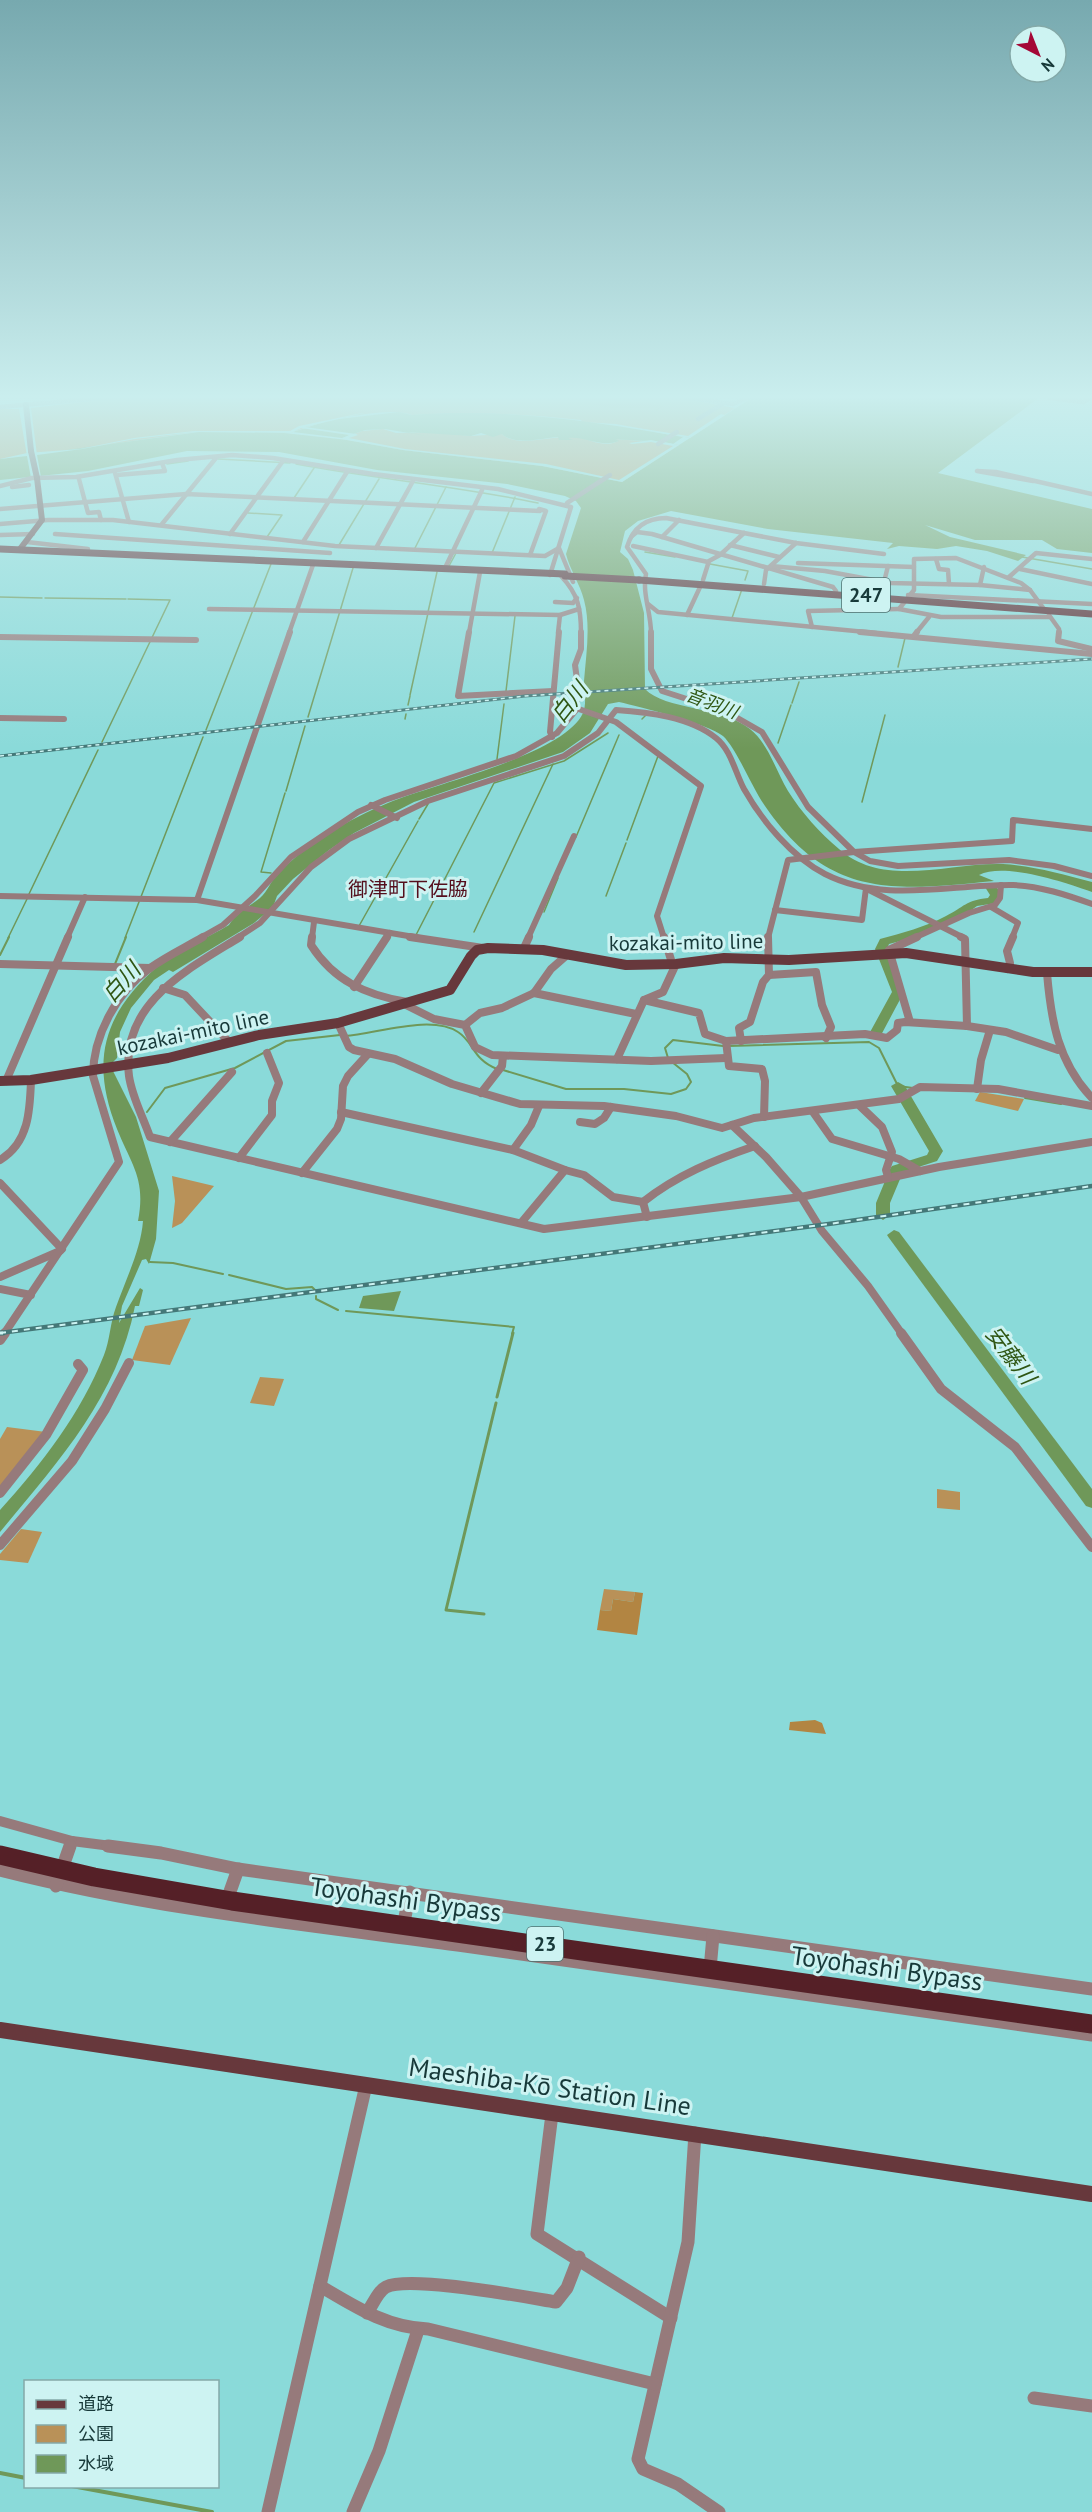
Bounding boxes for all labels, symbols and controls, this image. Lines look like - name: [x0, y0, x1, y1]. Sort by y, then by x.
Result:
- north arrow: [1008, 24, 1068, 84]
- text: N: [1037, 54, 1059, 76]
- road number: 247: [842, 578, 890, 612]
- water label: 白川: [544, 674, 595, 728]
- water label: 音羽川: [683, 683, 743, 724]
- district label: 御津町下佐脇: [348, 876, 468, 902]
- street label: kozakai-mito line: [609, 927, 763, 957]
- water label: 白川: [96, 955, 147, 1008]
- street label: kozakai-mito line: [115, 1003, 271, 1061]
- water label: 安藤川: [980, 1320, 1043, 1391]
- street label: Toyohashi Bypass: [308, 1869, 504, 1929]
- road number: 23: [527, 1927, 563, 1961]
- street label: Toyohashi Bypass: [789, 1938, 985, 1998]
- street label: Maeshiba-Kō Station Line: [407, 2050, 693, 2122]
- legend: [24, 2380, 219, 2488]
- text: 道路: [78, 2392, 114, 2415]
- text: 公園: [78, 2422, 114, 2445]
- text: 水域: [78, 2452, 114, 2475]

